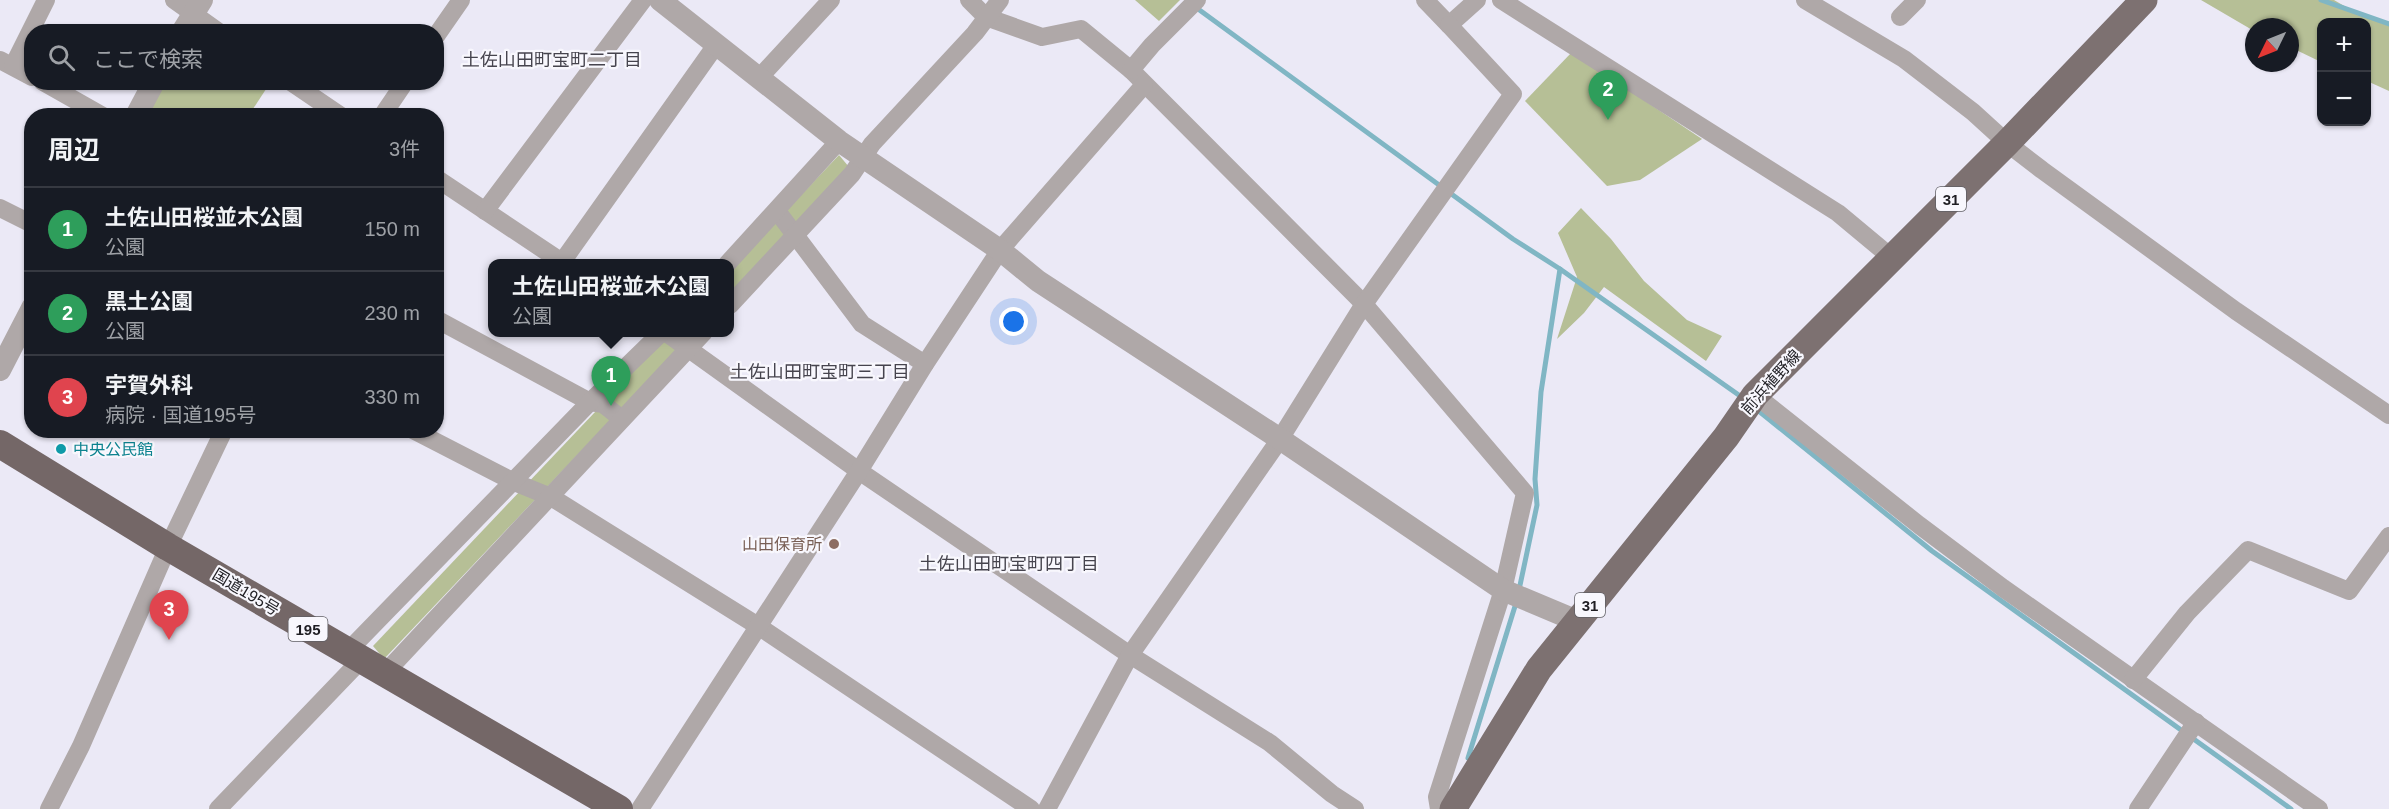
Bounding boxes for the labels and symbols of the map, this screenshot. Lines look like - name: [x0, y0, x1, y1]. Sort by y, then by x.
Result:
- north arrow: [2245, 18, 2299, 72]
- district label: 土佐山田町宝町二丁目: [462, 50, 642, 70]
- pin: 2: [1588, 70, 1628, 120]
- road number: 31: [1936, 187, 1966, 211]
- your location: [999, 307, 1028, 336]
- street label: 前浜植野線: [1738, 347, 1804, 417]
- pin: 1: [592, 356, 630, 406]
- district label: 土佐山田町宝町三丁目: [730, 362, 910, 382]
- place label: 中央公民館: [73, 441, 153, 458]
- marker: 中央公民館: [54, 442, 68, 456]
- place label: 山田保育所: [742, 536, 822, 553]
- marker: 山田保育所: [827, 537, 841, 551]
- district label: 土佐山田町宝町四丁目: [919, 554, 1099, 574]
- street label: 国道195号: [210, 565, 282, 619]
- pin: 3: [150, 590, 188, 640]
- road number: 31: [1575, 593, 1605, 617]
- road number: 195: [288, 617, 328, 641]

